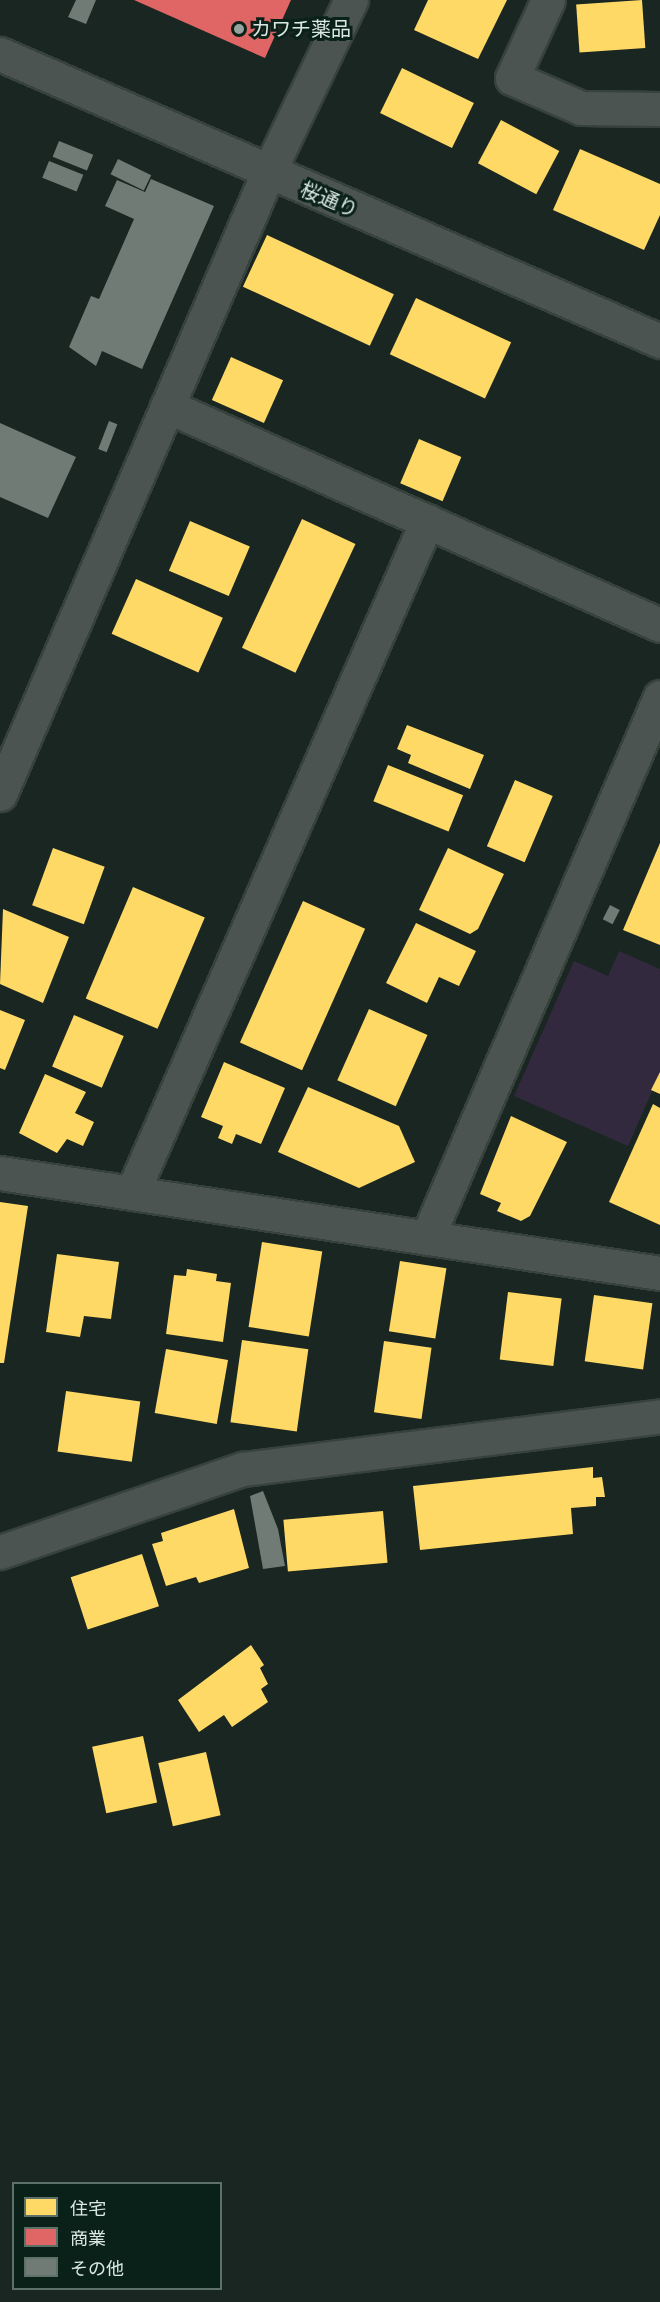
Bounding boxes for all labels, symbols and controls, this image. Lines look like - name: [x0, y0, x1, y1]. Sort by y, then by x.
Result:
- place label: カワチ薬品: [251, 17, 351, 41]
- marker: カワチ薬品: [232, 22, 246, 36]
- street label: 桜通り: [297, 177, 361, 223]
- legend: [12, 2182, 222, 2290]
- text: 住宅: [70, 2198, 106, 2219]
- text: 商業: [70, 2228, 106, 2249]
- text: その他: [70, 2258, 124, 2279]

